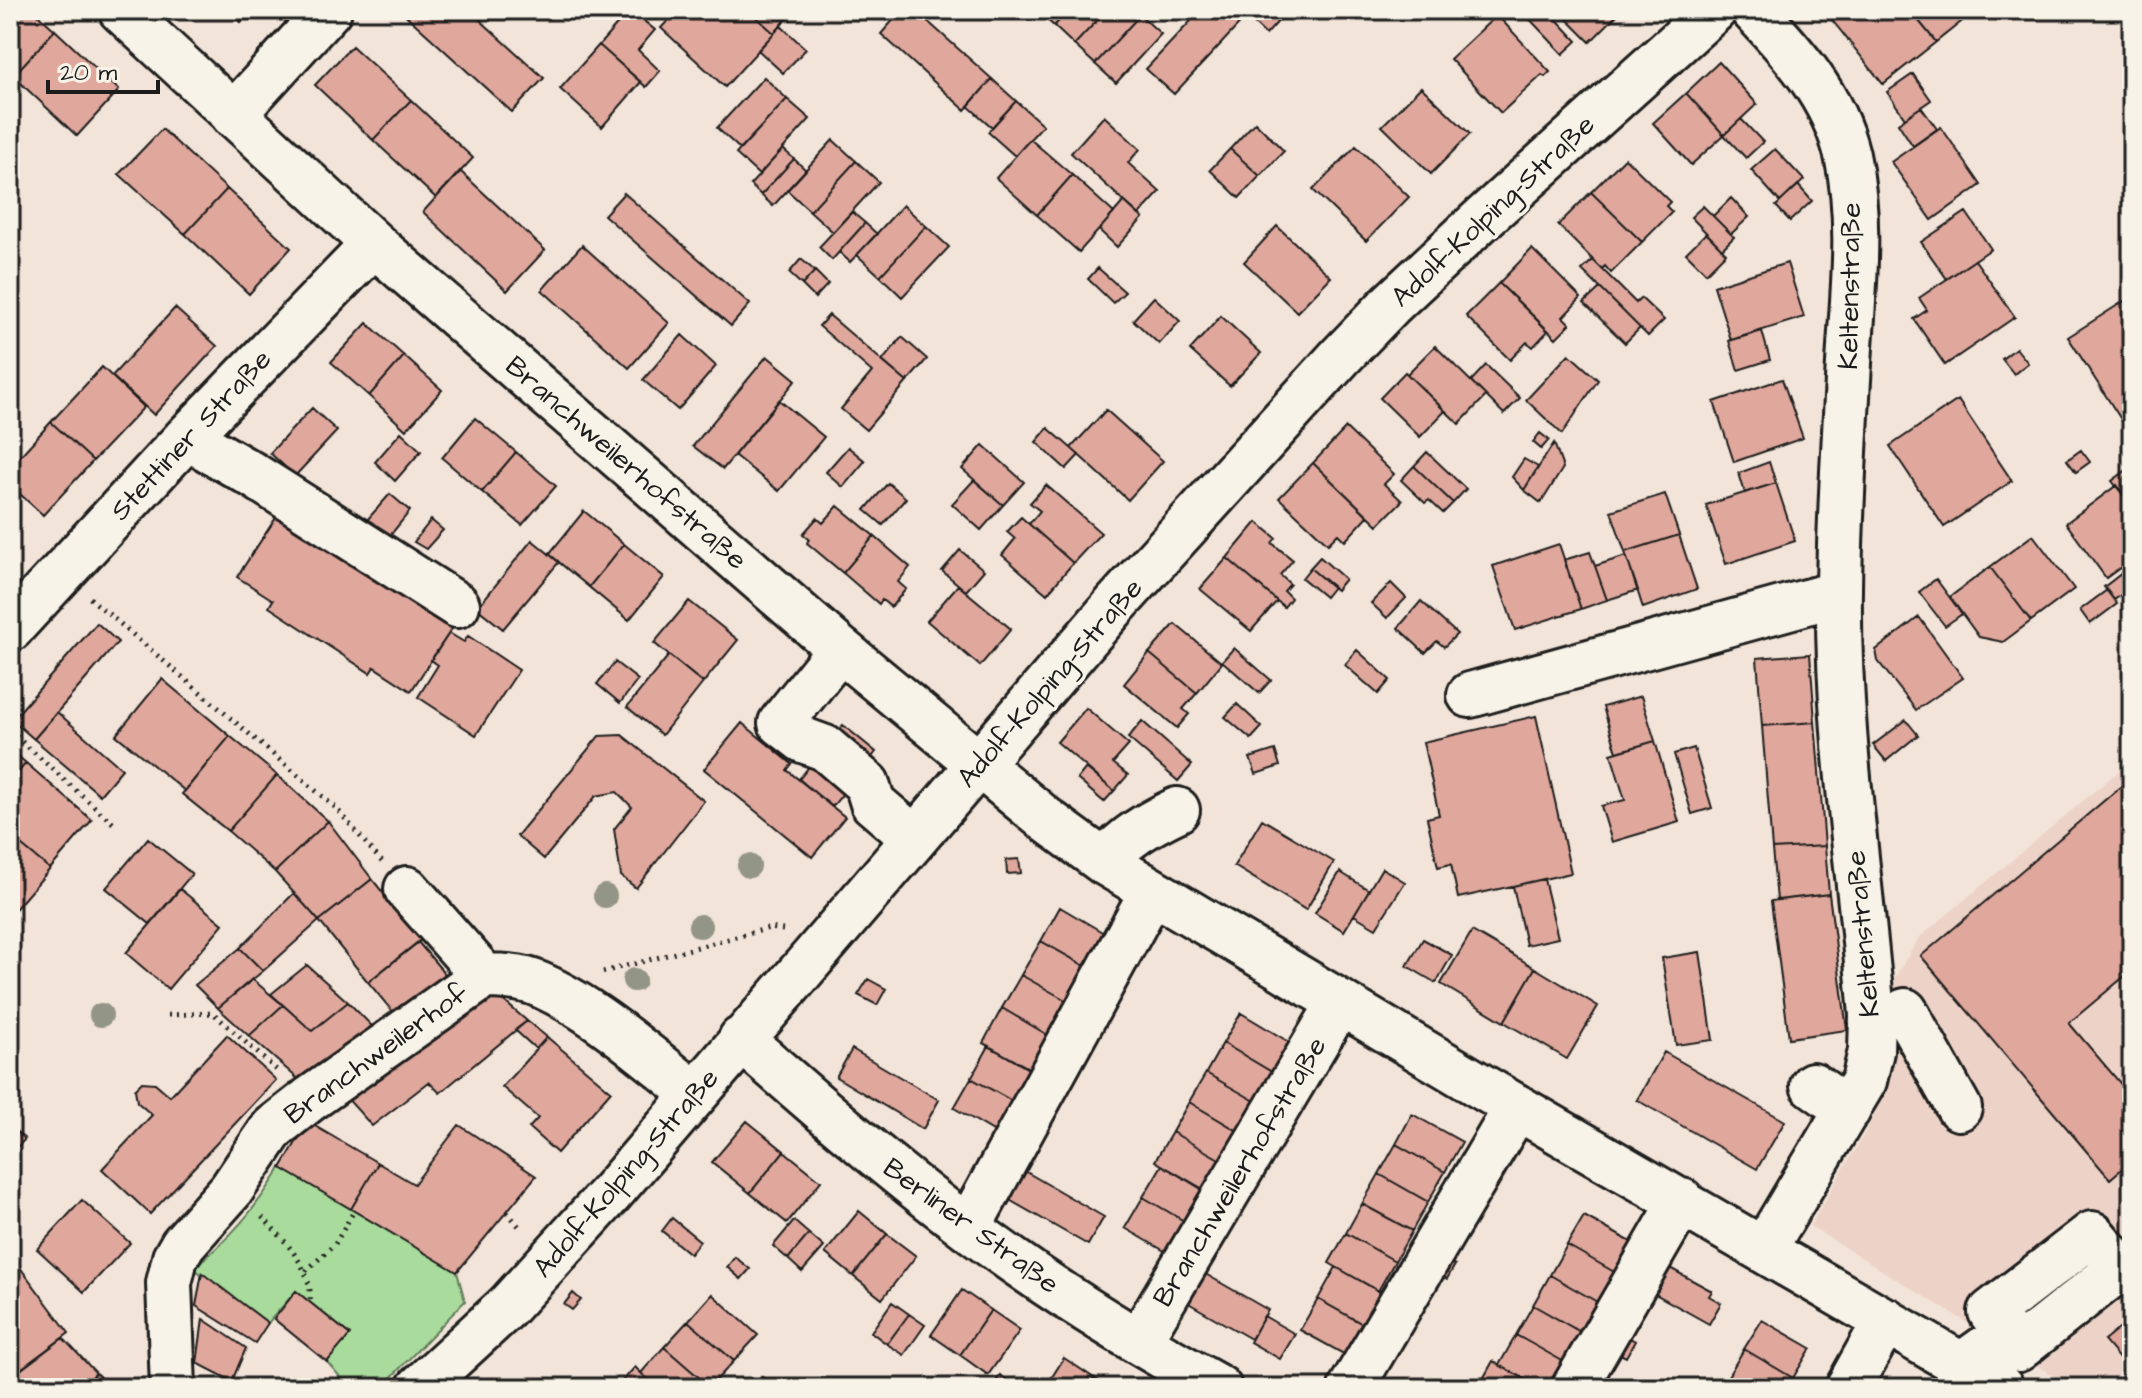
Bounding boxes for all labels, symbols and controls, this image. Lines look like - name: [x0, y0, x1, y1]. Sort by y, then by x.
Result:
- scale bar: [48, 44, 158, 94]
- text: 20 m: [60, 56, 117, 90]
- street label: Adolf-Kolping-Straße: [1382, 106, 1604, 317]
- street label: Keltenstraße: [1829, 202, 1871, 370]
- street label: Stettiner Straße: [101, 341, 281, 529]
- street label: Branchweilerhofstraße: [497, 347, 755, 579]
- street label: Adolf-Kolping-Straße: [948, 570, 1153, 797]
- street label: Keltenstraße: [1836, 849, 1890, 1019]
- street label: Branchweilerhof: [276, 974, 476, 1134]
- street label: Branchweilerhofstraße: [1144, 1030, 1336, 1314]
- street label: Adolf-Kolping-Straße: [524, 1060, 729, 1287]
- street label: Berliner Straße: [875, 1149, 1067, 1303]

